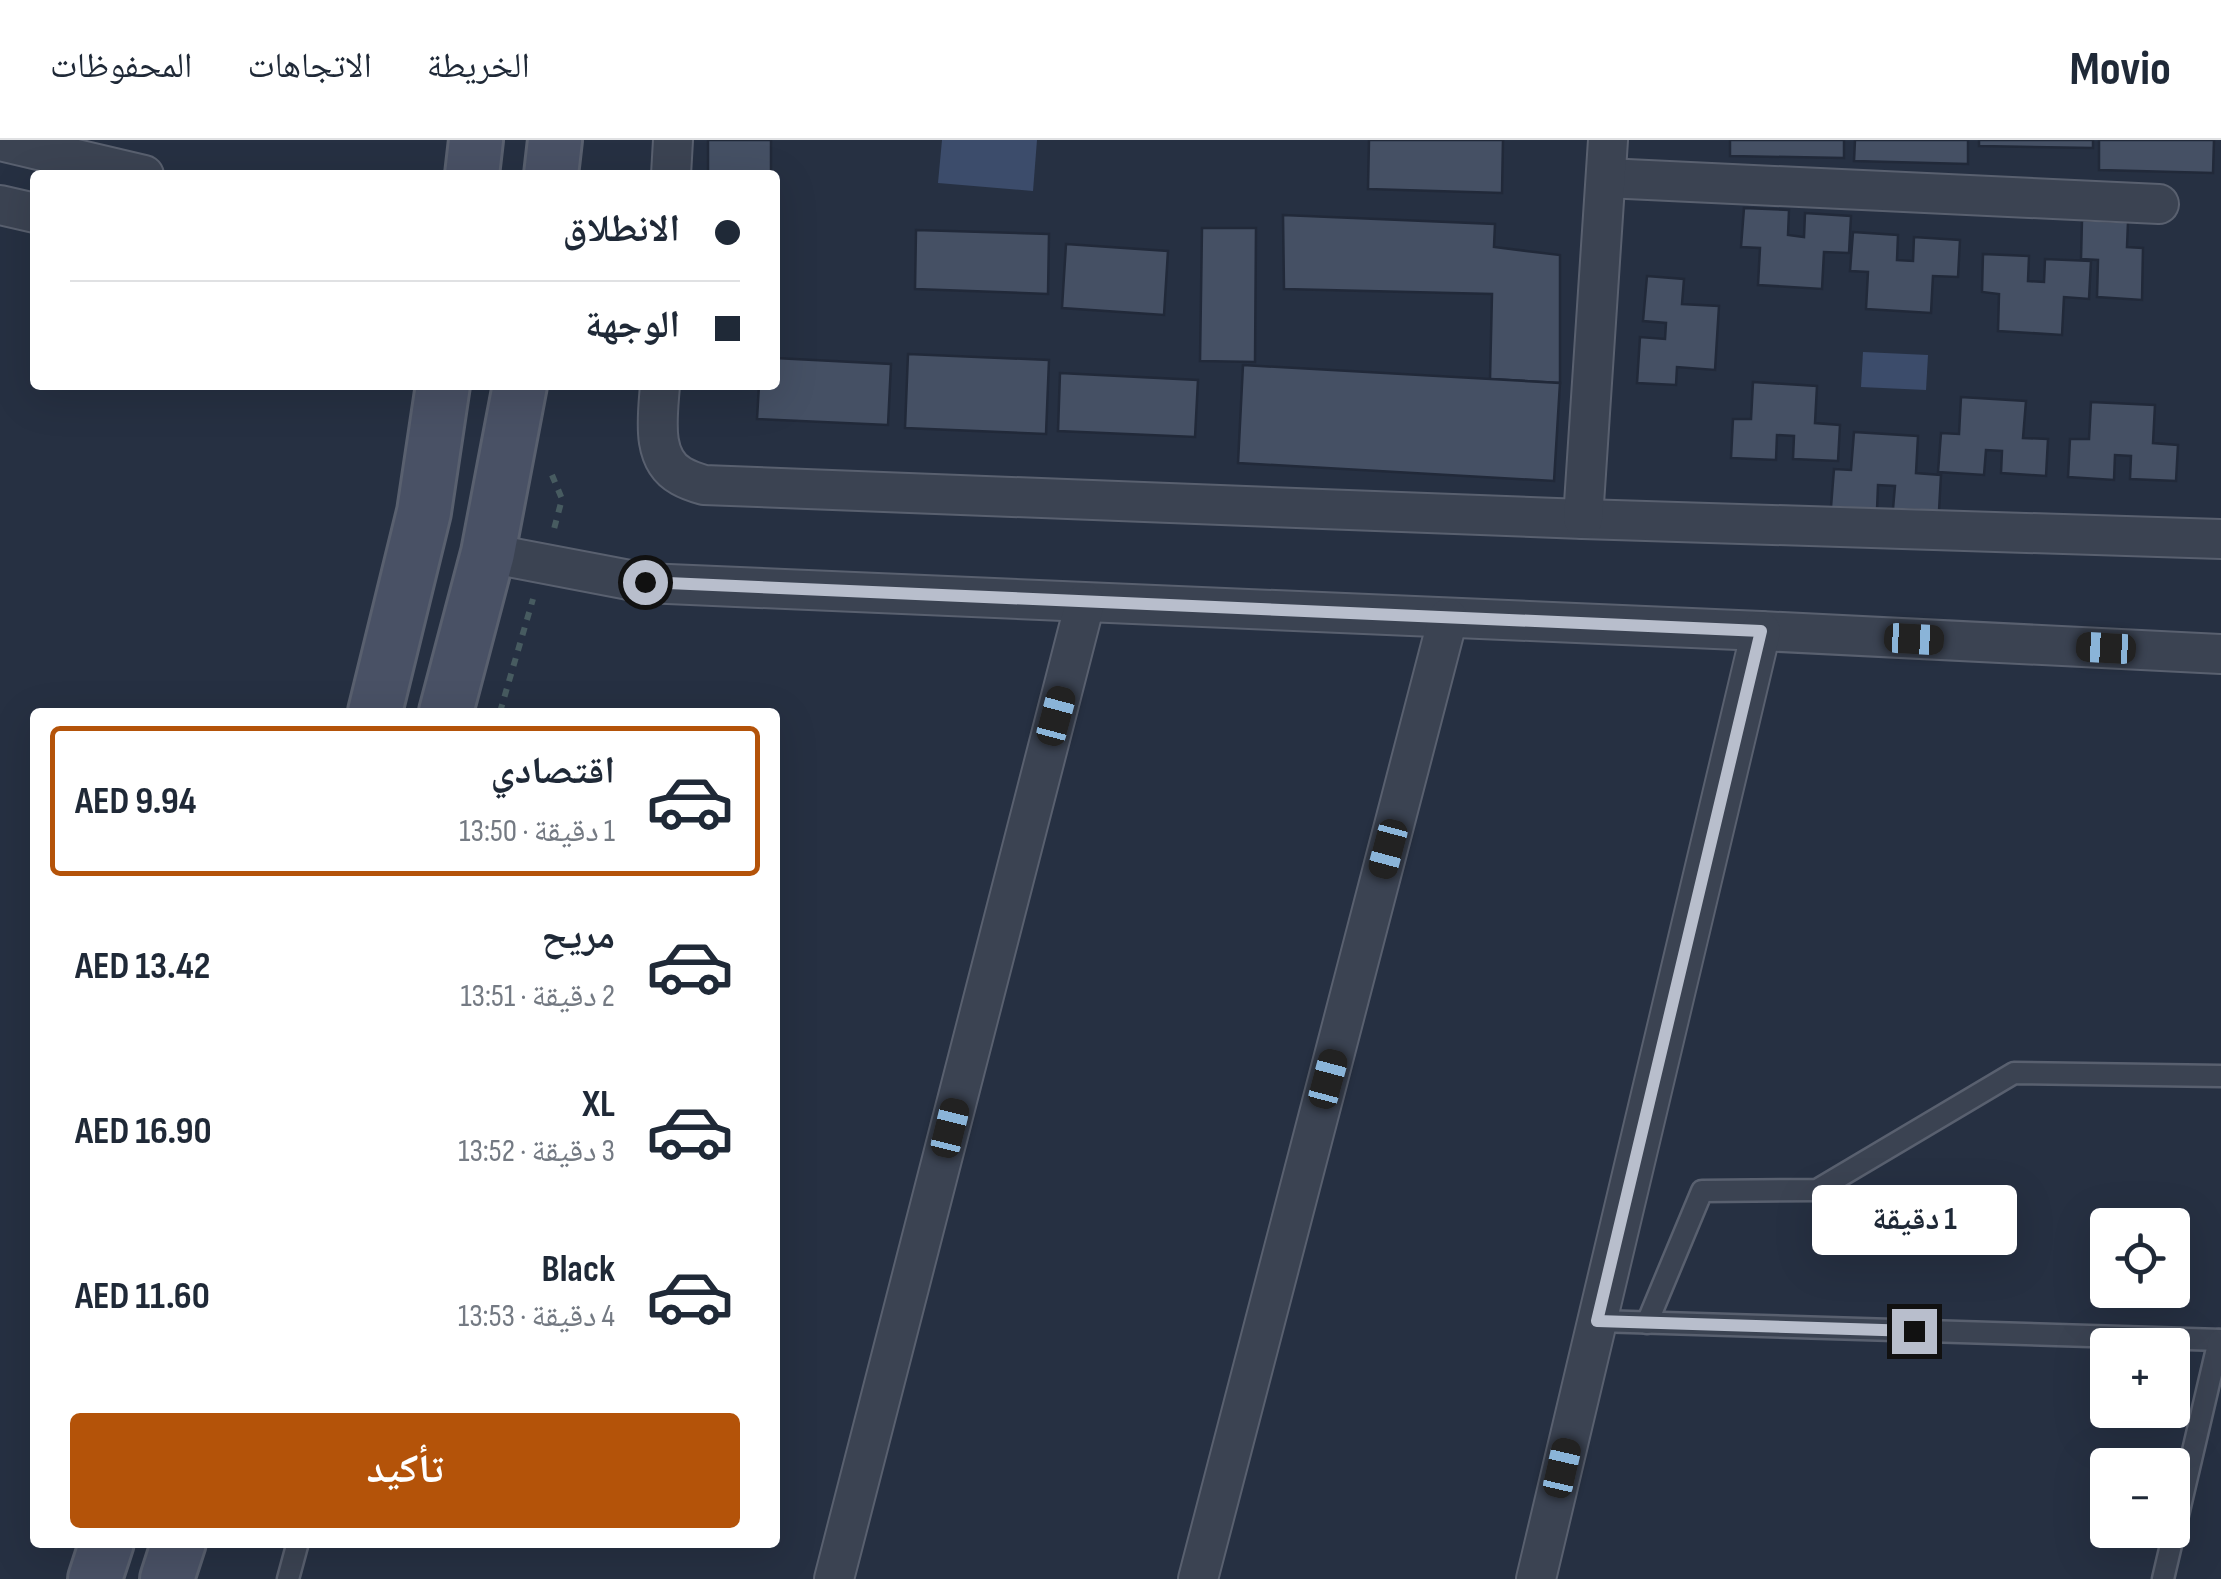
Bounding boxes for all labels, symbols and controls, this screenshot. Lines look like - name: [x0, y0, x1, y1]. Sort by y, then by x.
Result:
- text: Movio: [2069, 41, 2171, 98]
- text: المحفوظات: [50, 45, 192, 88]
- text: الاتجاهات: [247, 45, 372, 88]
- text: الخريطة: [427, 45, 530, 88]
- text: الانطلاق: [562, 207, 680, 252]
- text: الوجهة: [585, 303, 680, 348]
- route start: [623, 560, 668, 605]
- car: [1883, 622, 1945, 656]
- car: [2075, 631, 2137, 665]
- car: [1034, 683, 1078, 749]
- text: اقتصادي: [491, 749, 615, 794]
- icon: car: [645, 756, 735, 846]
- text: AED 9.94: [75, 779, 196, 824]
- text: 1 دقيقة · 13:50: [459, 812, 615, 851]
- car: [1366, 816, 1410, 882]
- text: مريح: [541, 914, 615, 959]
- icon: car: [645, 921, 735, 1011]
- text: AED 13.42: [75, 944, 210, 989]
- text: 2 دقيقة · 13:51: [460, 977, 615, 1016]
- car: [1306, 1046, 1350, 1112]
- text: XL: [582, 1082, 615, 1127]
- icon: car: [645, 1086, 735, 1176]
- car: [928, 1095, 972, 1161]
- text: AED 16.90: [75, 1109, 212, 1154]
- text: 3 دقيقة · 13:52: [458, 1132, 615, 1171]
- callout: 1 دقيقة: [1812, 1186, 2016, 1256]
- text: 1 دقيقة: [1872, 1200, 1957, 1239]
- map controls: [2090, 1208, 2190, 1548]
- button: locate: [2090, 1208, 2190, 1308]
- text: Black: [542, 1247, 615, 1292]
- icon: car: [645, 1251, 735, 1341]
- text: AED 11.60: [75, 1274, 210, 1319]
- text: 4 دقيقة · 13:53: [458, 1297, 615, 1336]
- route end: [1892, 1309, 1937, 1354]
- button: +: [2090, 1328, 2190, 1428]
- button: تأكيد: [70, 1413, 740, 1528]
- car: [1541, 1435, 1583, 1501]
- button: −: [2090, 1448, 2190, 1548]

